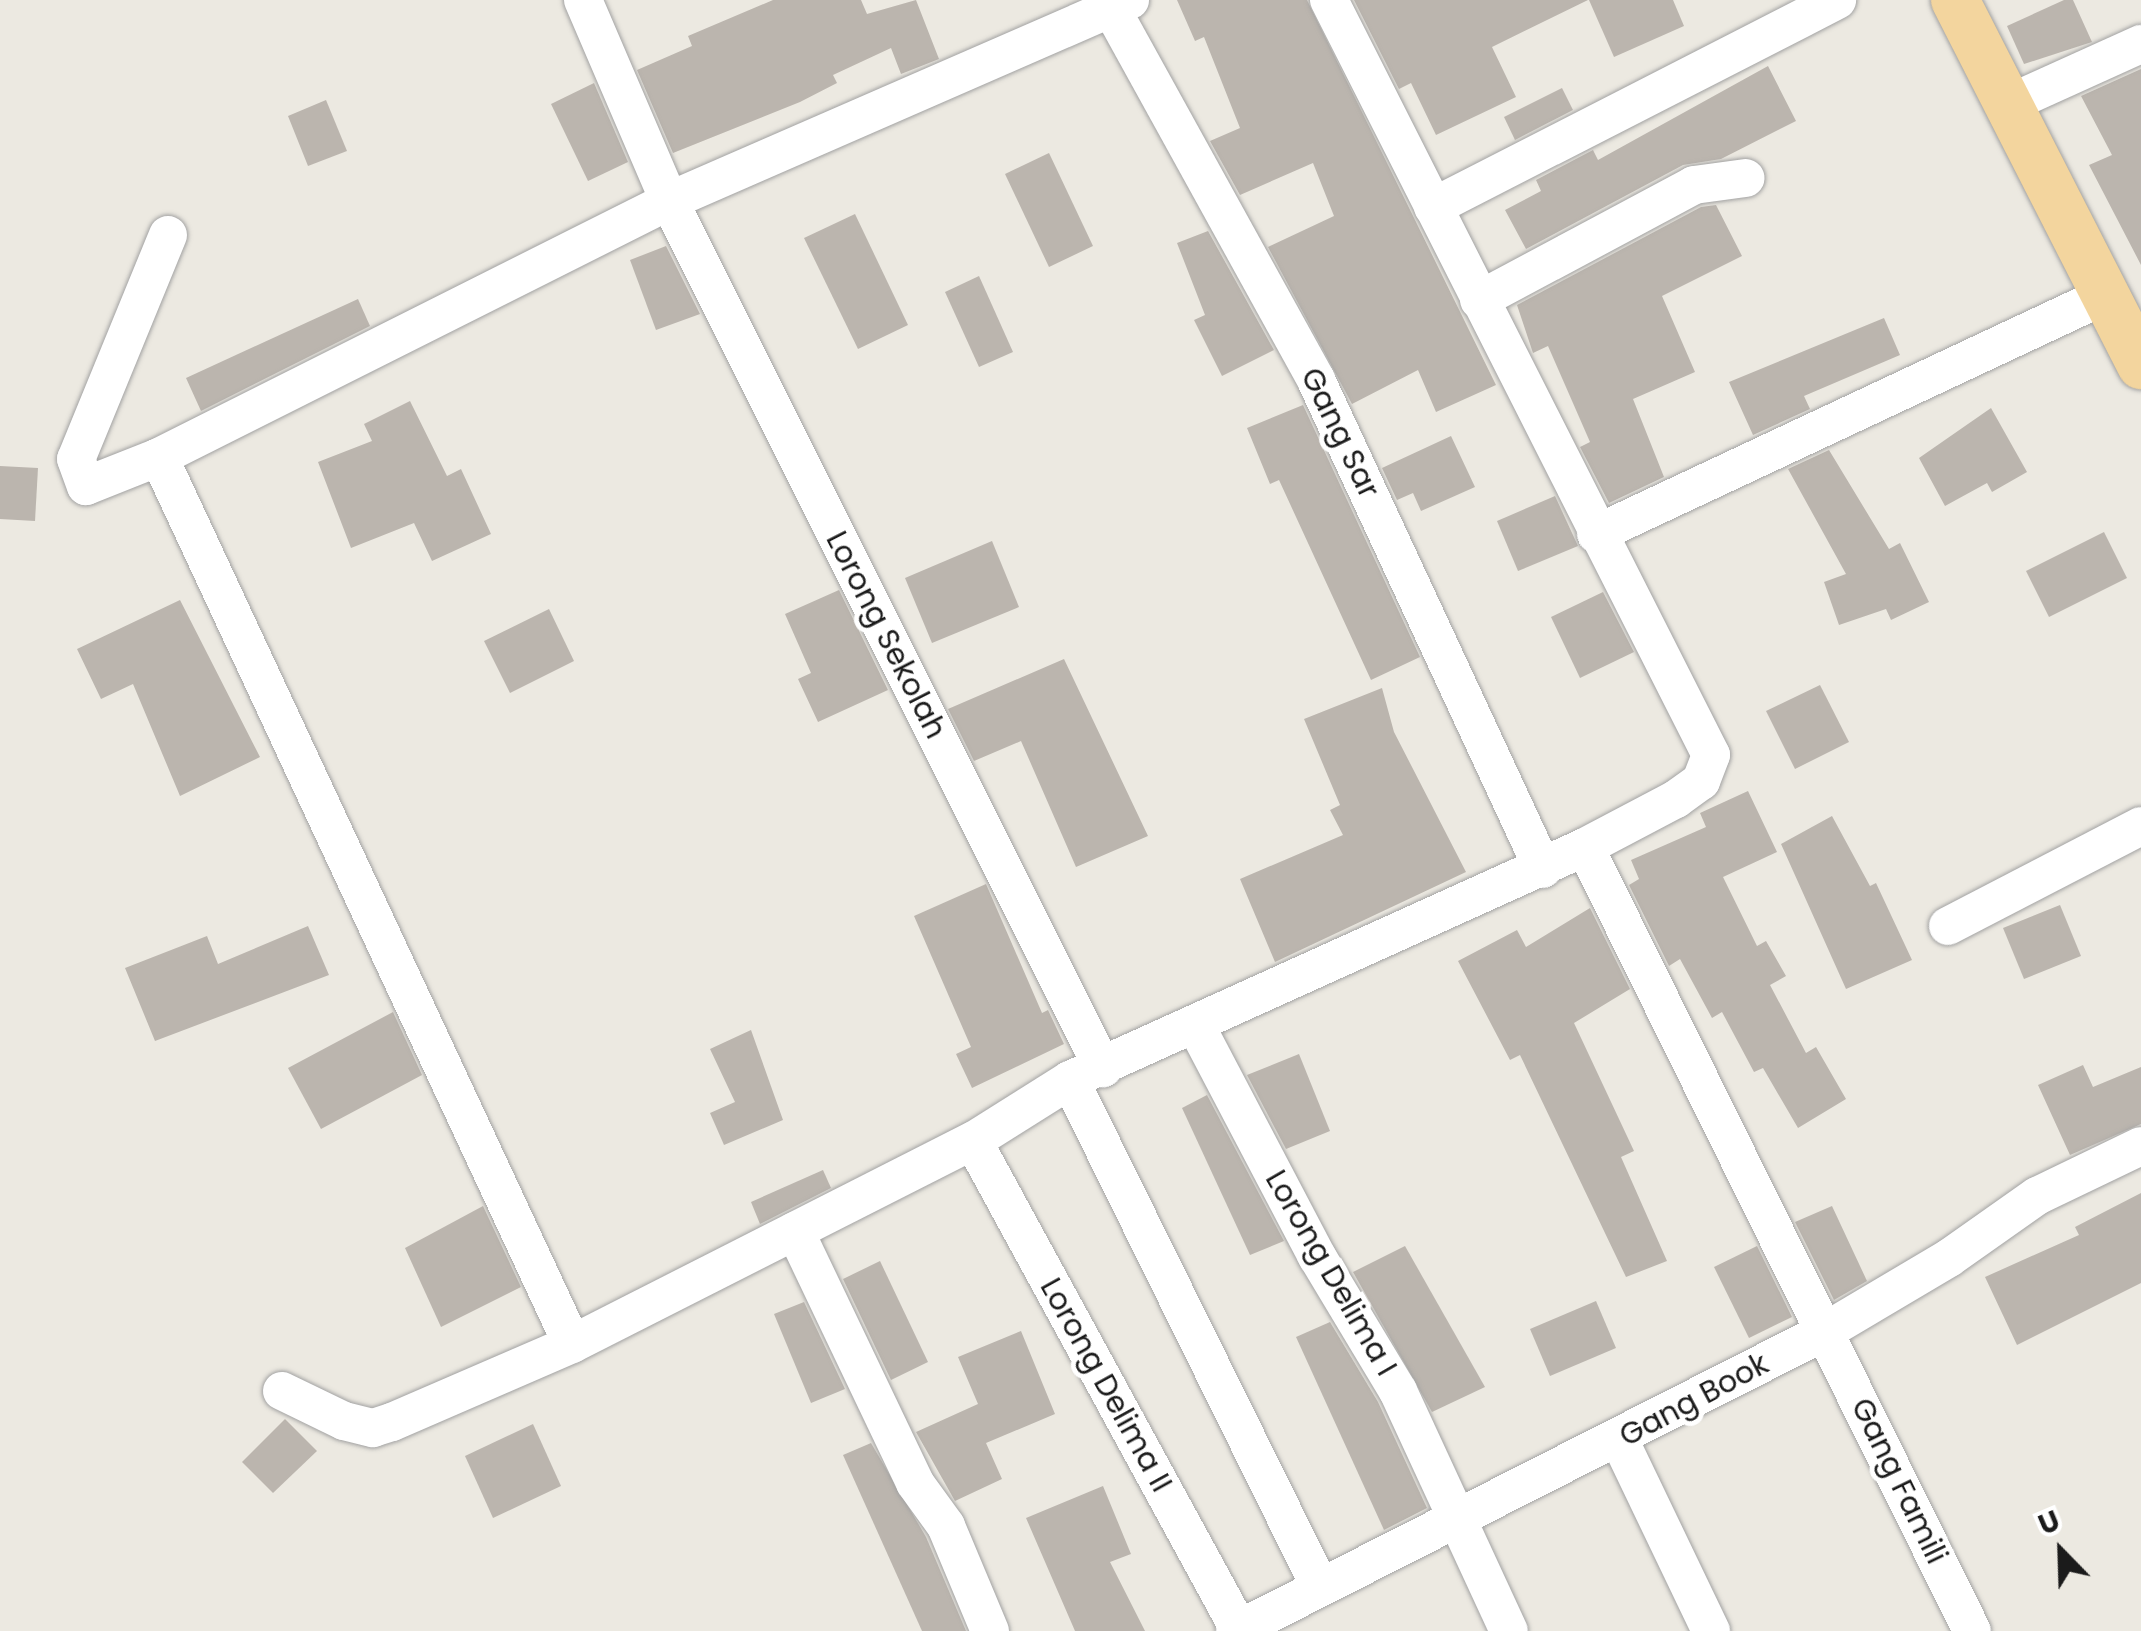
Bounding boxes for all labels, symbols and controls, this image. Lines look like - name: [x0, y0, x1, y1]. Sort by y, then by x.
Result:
- street label: Gang Sar: [1293, 362, 1387, 504]
- street label: Lorong Sekolah: [818, 525, 954, 745]
- street label: Lorong Delima I: [1258, 1164, 1404, 1382]
- street label: Lorong Delima II: [1032, 1272, 1180, 1498]
- street label: Gang Book: [1613, 1346, 1775, 1454]
- street label: Gang Famili: [1843, 1392, 1955, 1570]
- north arrow: [2011, 1501, 2111, 1601]
- text: U: [2032, 1501, 2066, 1545]

